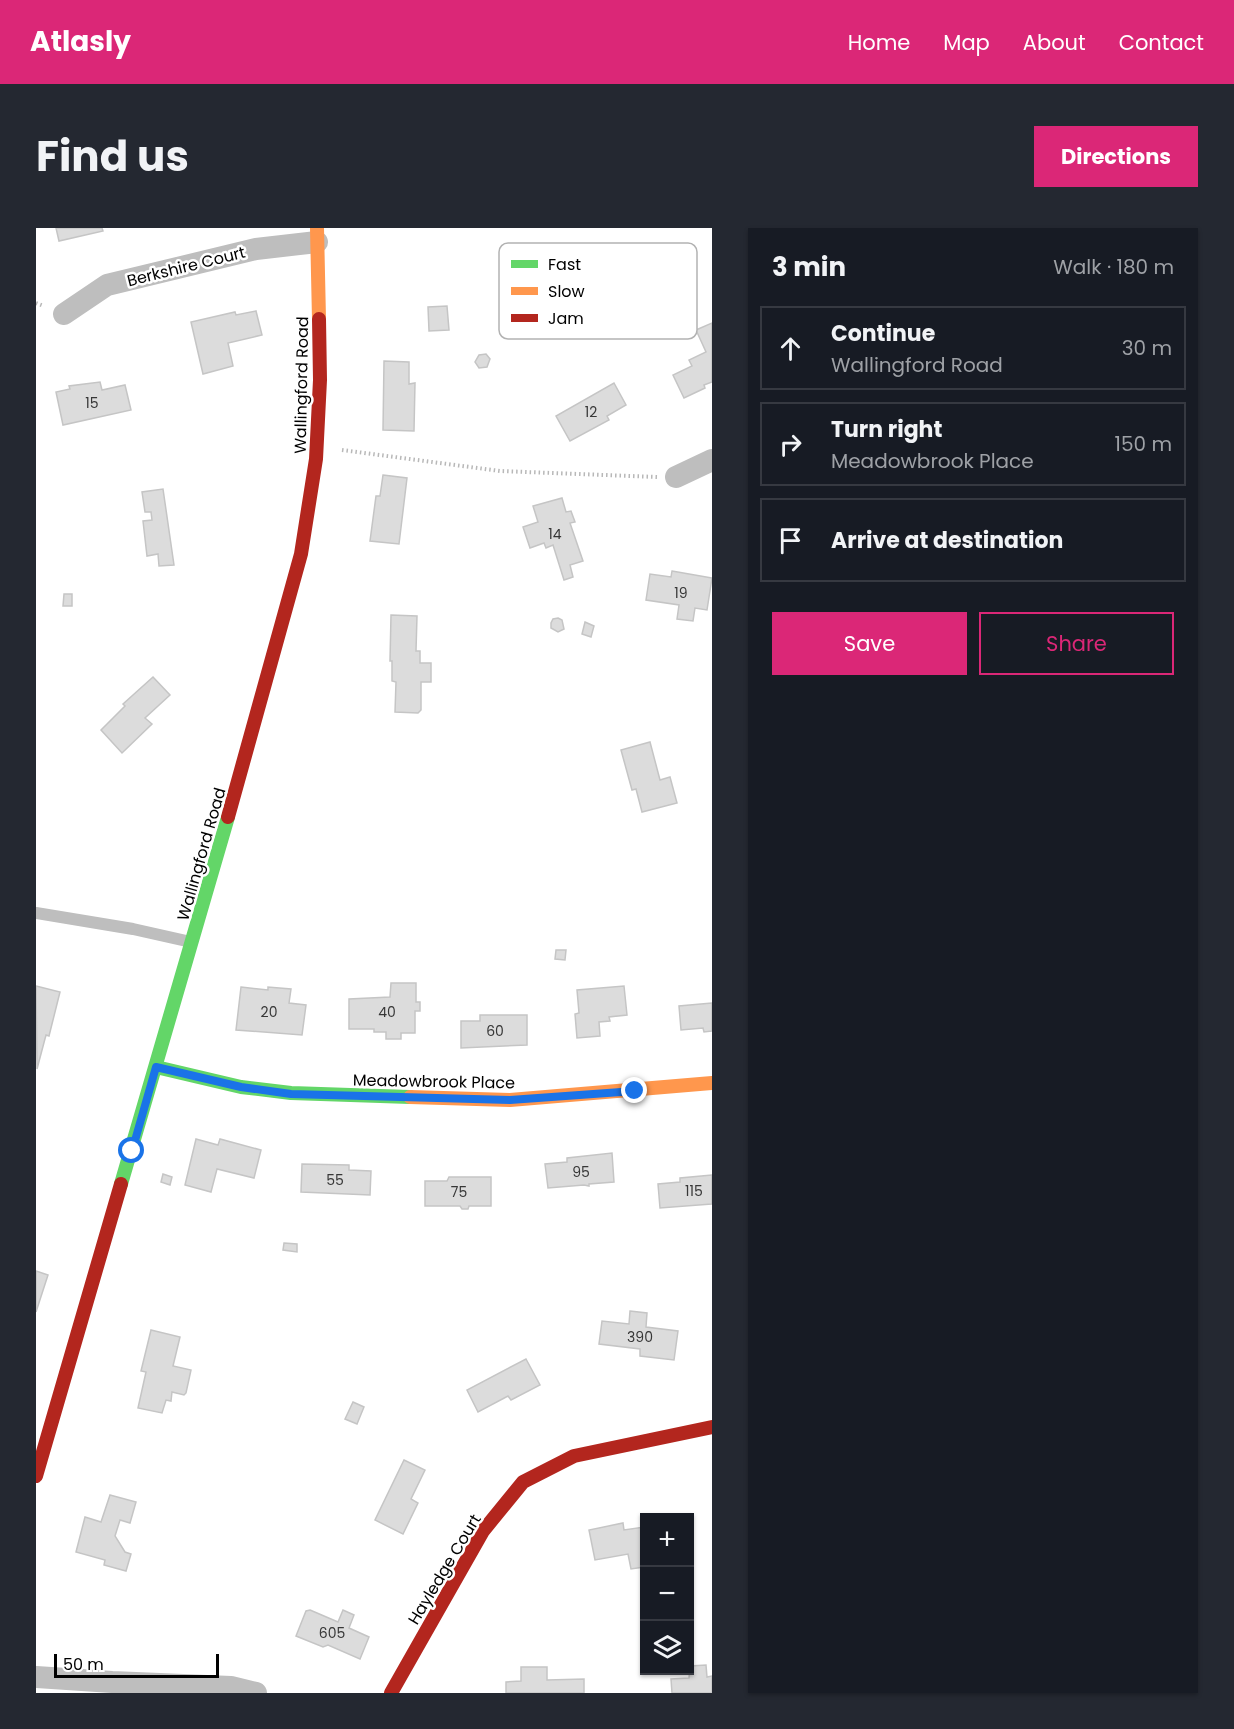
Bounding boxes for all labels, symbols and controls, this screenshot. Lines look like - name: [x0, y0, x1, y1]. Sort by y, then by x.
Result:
- text: Atlasly: [30, 22, 131, 61]
- text: Home: [848, 28, 910, 57]
- text: Map: [943, 28, 990, 57]
- text: About: [1023, 28, 1086, 57]
- text: Contact: [1119, 28, 1204, 57]
- button: Directions: [1034, 126, 1198, 187]
- text: Find us: [36, 127, 189, 186]
- street label: Berkshire Court: [125, 241, 248, 292]
- legend: [499, 243, 697, 339]
- text: 3 min: [772, 249, 846, 285]
- text: Fast: [548, 253, 581, 276]
- text: Walk · 180 m: [1053, 253, 1174, 281]
- text: Slow: [548, 280, 585, 303]
- text: Jam: [548, 307, 584, 330]
- street label: Wallingford Road: [289, 316, 314, 454]
- text: Continue: [831, 318, 935, 349]
- icon: ahead: [774, 332, 807, 365]
- text: 30 m: [1122, 334, 1172, 362]
- text: Wallingford Road: [831, 351, 1003, 379]
- house number: 15: [85, 393, 99, 413]
- house number: 12: [585, 402, 597, 422]
- text: Turn right: [831, 414, 942, 445]
- icon: right: [774, 428, 807, 461]
- text: 150 m: [1115, 430, 1172, 458]
- text: Meadowbrook Place: [831, 447, 1034, 475]
- house number: 14: [548, 524, 562, 544]
- icon: arrive: [774, 524, 807, 557]
- text: Arrive at destination: [831, 525, 1063, 556]
- house number: 19: [674, 583, 688, 603]
- button: Save: [772, 612, 967, 675]
- button: Share: [979, 612, 1174, 675]
- street label: Wallingford Road: [171, 785, 231, 923]
- house number: 20: [261, 1002, 277, 1022]
- house number: 40: [378, 1002, 396, 1022]
- house number: 60: [486, 1021, 504, 1041]
- street label: Meadowbrook Place: [353, 1069, 515, 1094]
- route end: [621, 1077, 647, 1103]
- route start: [118, 1137, 144, 1163]
- house number: 95: [572, 1162, 590, 1182]
- house number: 55: [326, 1170, 344, 1190]
- house number: 115: [685, 1181, 703, 1201]
- house number: 75: [451, 1182, 467, 1202]
- house number: 390: [627, 1327, 653, 1347]
- street label: Hayledge Court: [402, 1510, 487, 1629]
- map controls: [640, 1513, 694, 1675]
- button: +: [640, 1513, 694, 1567]
- button: −: [640, 1567, 694, 1621]
- button: layers: [640, 1621, 694, 1675]
- house number: 605: [319, 1623, 345, 1643]
- scale bar: [54, 1651, 219, 1678]
- text: 50 m: [63, 1653, 104, 1676]

